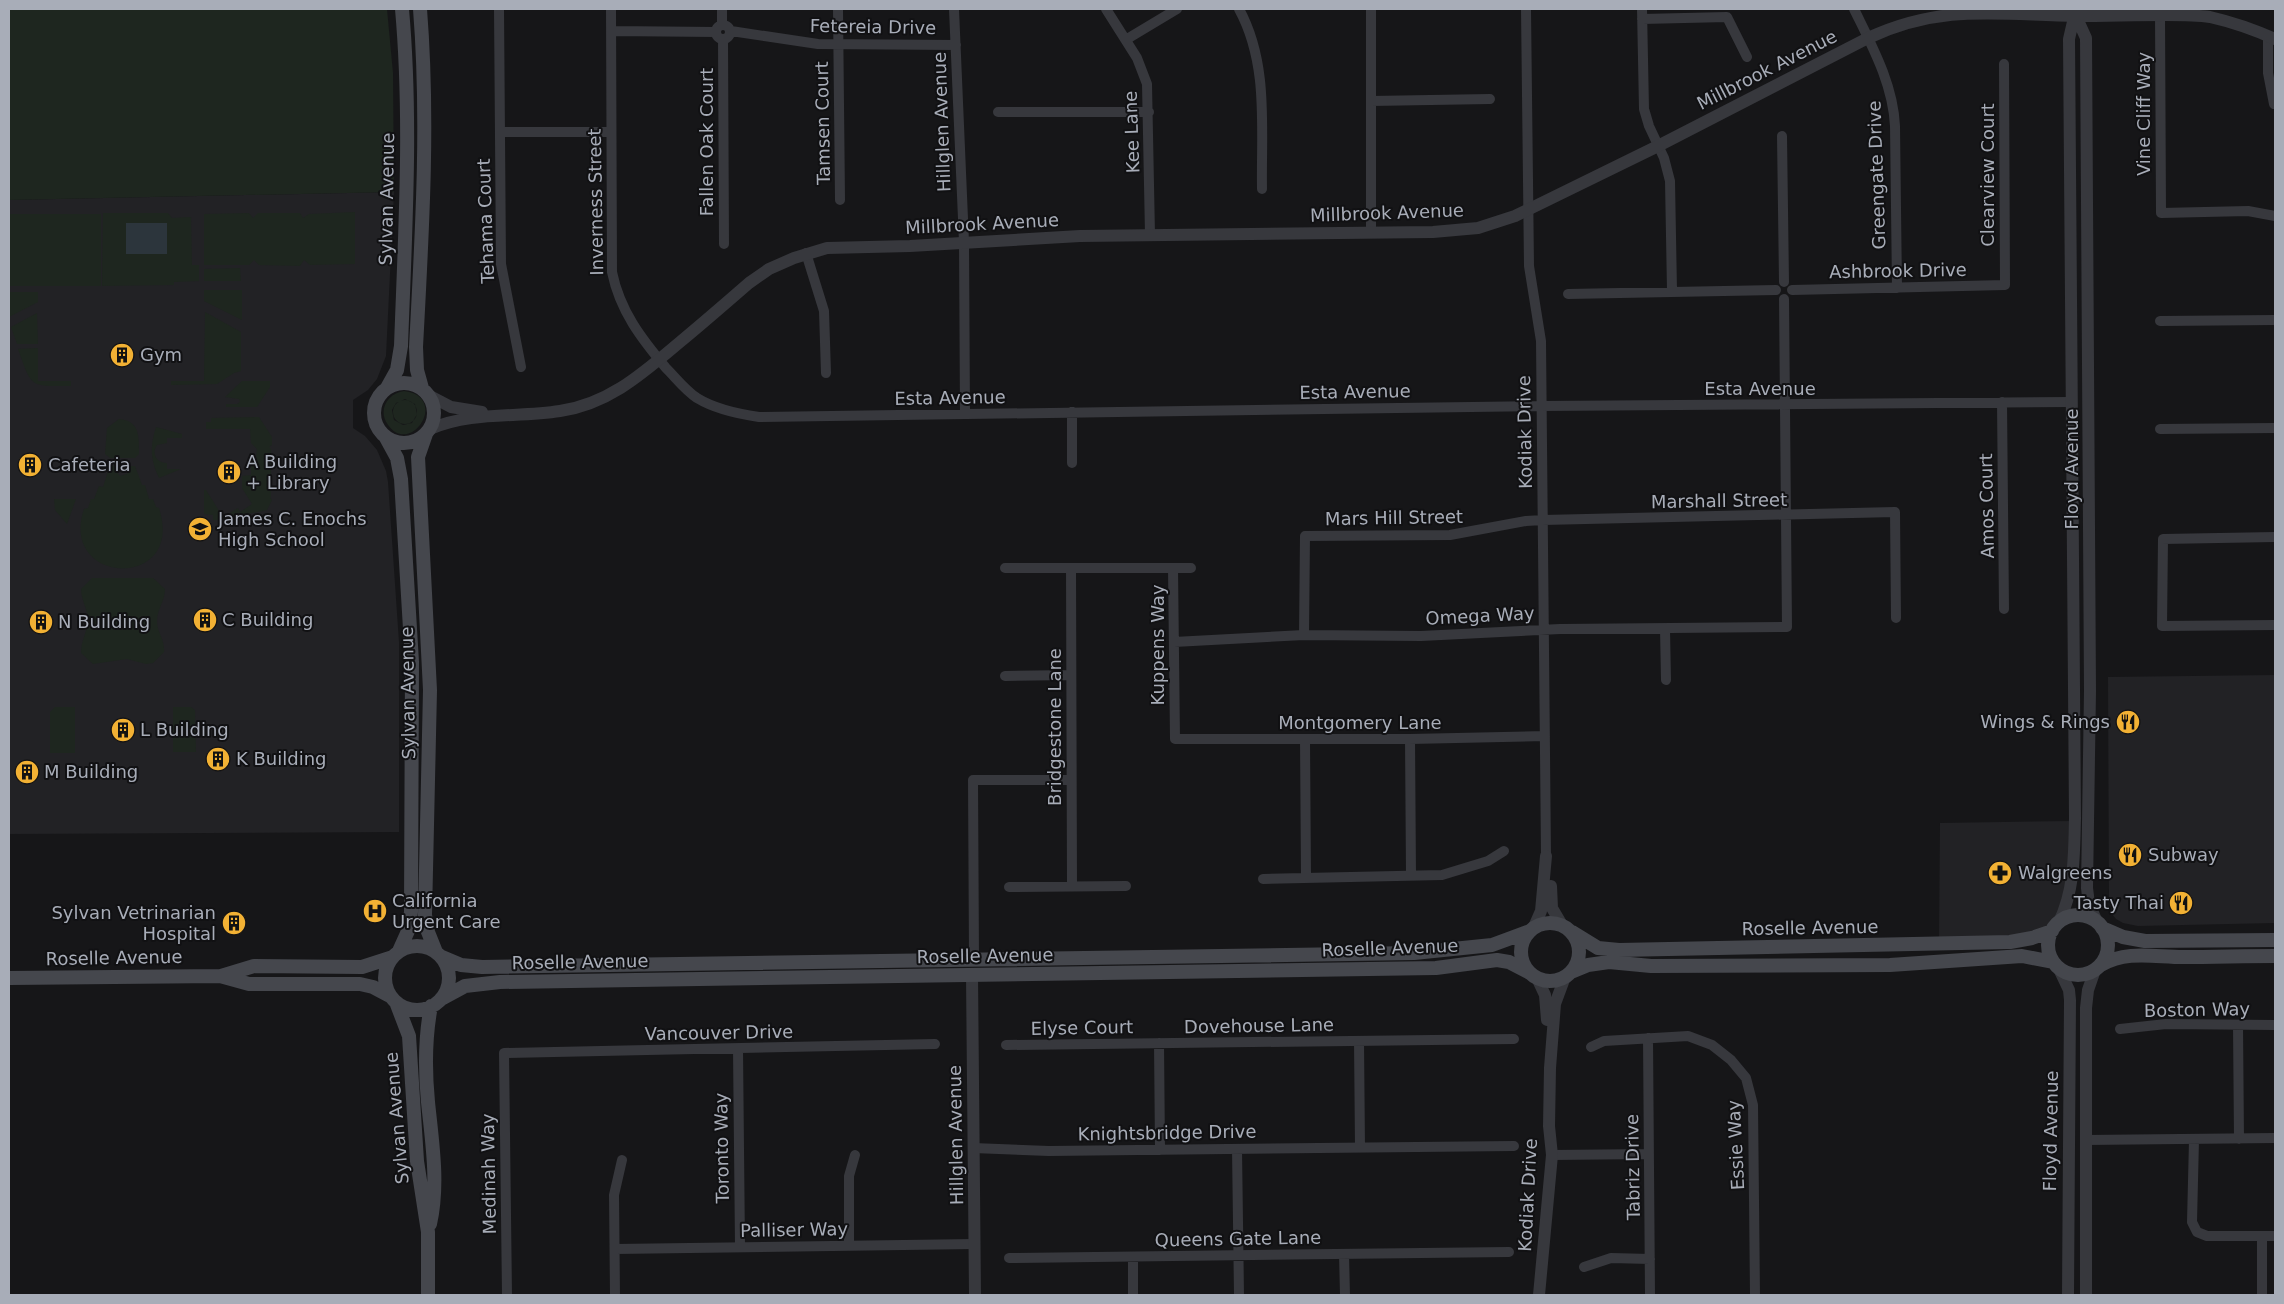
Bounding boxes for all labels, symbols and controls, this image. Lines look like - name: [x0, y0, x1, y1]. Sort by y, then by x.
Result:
- street label: Fetereia Drive: [810, 15, 936, 38]
- street label: Millbrook Avenue: [1693, 25, 1840, 114]
- street label: Hillglen Avenue: [929, 52, 954, 192]
- street label: Vine Cliff Way: [2133, 52, 2154, 176]
- street label: Tamsen Court: [811, 61, 834, 186]
- street label: Fallen Oak Court: [696, 68, 717, 216]
- street label: Kee Lane: [1120, 91, 1143, 174]
- street label: Greengate Drive: [1863, 100, 1890, 250]
- street label: Clearview Court: [1977, 103, 1998, 247]
- street label: Inverness Street: [584, 128, 607, 276]
- street label: Sylvan Avenue: [375, 132, 398, 266]
- street label: Tehama Court: [473, 158, 498, 285]
- street label: Millbrook Avenue: [1310, 199, 1464, 226]
- street label: Millbrook Avenue: [905, 209, 1059, 238]
- street label: Ashbrook Drive: [1829, 259, 1967, 282]
- building icon: Gym: [109, 342, 135, 368]
- place label: Gym: [140, 344, 182, 365]
- street label: Kodiak Drive: [1513, 375, 1536, 489]
- street label: Esta Avenue: [1704, 378, 1816, 399]
- street label: Esta Avenue: [1299, 380, 1411, 403]
- street label: Esta Avenue: [894, 386, 1006, 409]
- street label: Floyd Avenue: [2061, 408, 2082, 530]
- place label: A Building + Library: [246, 451, 337, 493]
- building icon: Cafeteria: [17, 452, 43, 478]
- street label: Amos Court: [1975, 453, 1998, 559]
- place label: Cafeteria: [48, 454, 131, 475]
- building icon: A Building + Library: [216, 459, 242, 485]
- street label: Marshall Street: [1651, 489, 1787, 512]
- street label: Mars Hill Street: [1325, 506, 1463, 529]
- place label: James C. Enochs High School: [217, 508, 367, 550]
- school or university icon: James C. Enochs High School: [187, 516, 213, 542]
- street label: Kuppens Way: [1147, 584, 1168, 706]
- street label: Omega Way: [1425, 602, 1535, 629]
- building icon: C Building: [192, 607, 218, 633]
- building icon: N Building: [28, 609, 54, 635]
- place label: C Building: [222, 609, 313, 630]
- place label: N Building: [58, 611, 150, 632]
- street label: Sylvan Avenue: [396, 626, 419, 760]
- street label: Bridgestone Lane: [1044, 648, 1065, 806]
- restaurant icon: Wings & Rings: [2115, 709, 2141, 735]
- place label: Wings & Rings: [1980, 711, 2110, 732]
- street label: Montgomery Lane: [1278, 712, 1442, 733]
- building icon: L Building: [110, 717, 136, 743]
- place label: L Building: [140, 719, 229, 740]
- building icon: K Building: [205, 746, 231, 772]
- place label: K Building: [236, 748, 327, 769]
- building icon: M Building: [14, 759, 40, 785]
- place label: M Building: [44, 761, 138, 782]
- restaurant icon: Subway: [2117, 842, 2143, 868]
- place label: Subway: [2148, 844, 2219, 865]
- pharmacy icon: Walgreens: [1987, 860, 2013, 886]
- place label: Walgreens: [2018, 862, 2112, 883]
- place label: California Urgent Care: [392, 890, 501, 932]
- restaurant icon: Tasty Thai: [2168, 890, 2194, 916]
- place label: Tasty Thai: [2073, 892, 2164, 913]
- hospital icon: California Urgent Care: [362, 898, 388, 924]
- place label: Sylvan Vetrinarian Hospital: [51, 902, 216, 944]
- building icon: Sylvan Vetrinarian Hospital: [221, 910, 247, 936]
- street label: Roselle Avenue: [1741, 916, 1879, 939]
- street label: Roselle Avenue: [1321, 935, 1459, 960]
- street label: Roselle Avenue: [916, 944, 1054, 967]
- street label: Roselle Avenue: [45, 946, 183, 969]
- street label: Roselle Avenue: [511, 950, 649, 973]
- street label: Boston Way: [2144, 998, 2251, 1021]
- street label: Dovehouse Lane: [1184, 1014, 1334, 1037]
- street label: Elyse Court: [1030, 1016, 1133, 1039]
- street label: Vancouver Drive: [645, 1021, 793, 1044]
- street label: Sylvan Avenue: [380, 1051, 413, 1185]
- street label: Hillglen Avenue: [944, 1065, 967, 1205]
- street label: Floyd Avenue: [2039, 1070, 2062, 1192]
- street label: Toronto Way: [710, 1092, 733, 1204]
- street label: Essie Way: [1723, 1099, 1748, 1191]
- street label: Medinah Way: [477, 1113, 500, 1235]
- street label: Tabriz Drive: [1621, 1114, 1644, 1221]
- street label: Knightsbridge Drive: [1077, 1120, 1257, 1145]
- street label: Kodiak Drive: [1514, 1138, 1541, 1252]
- street label: Palliser Way: [740, 1218, 849, 1241]
- street label: Queens Gate Lane: [1155, 1227, 1321, 1250]

